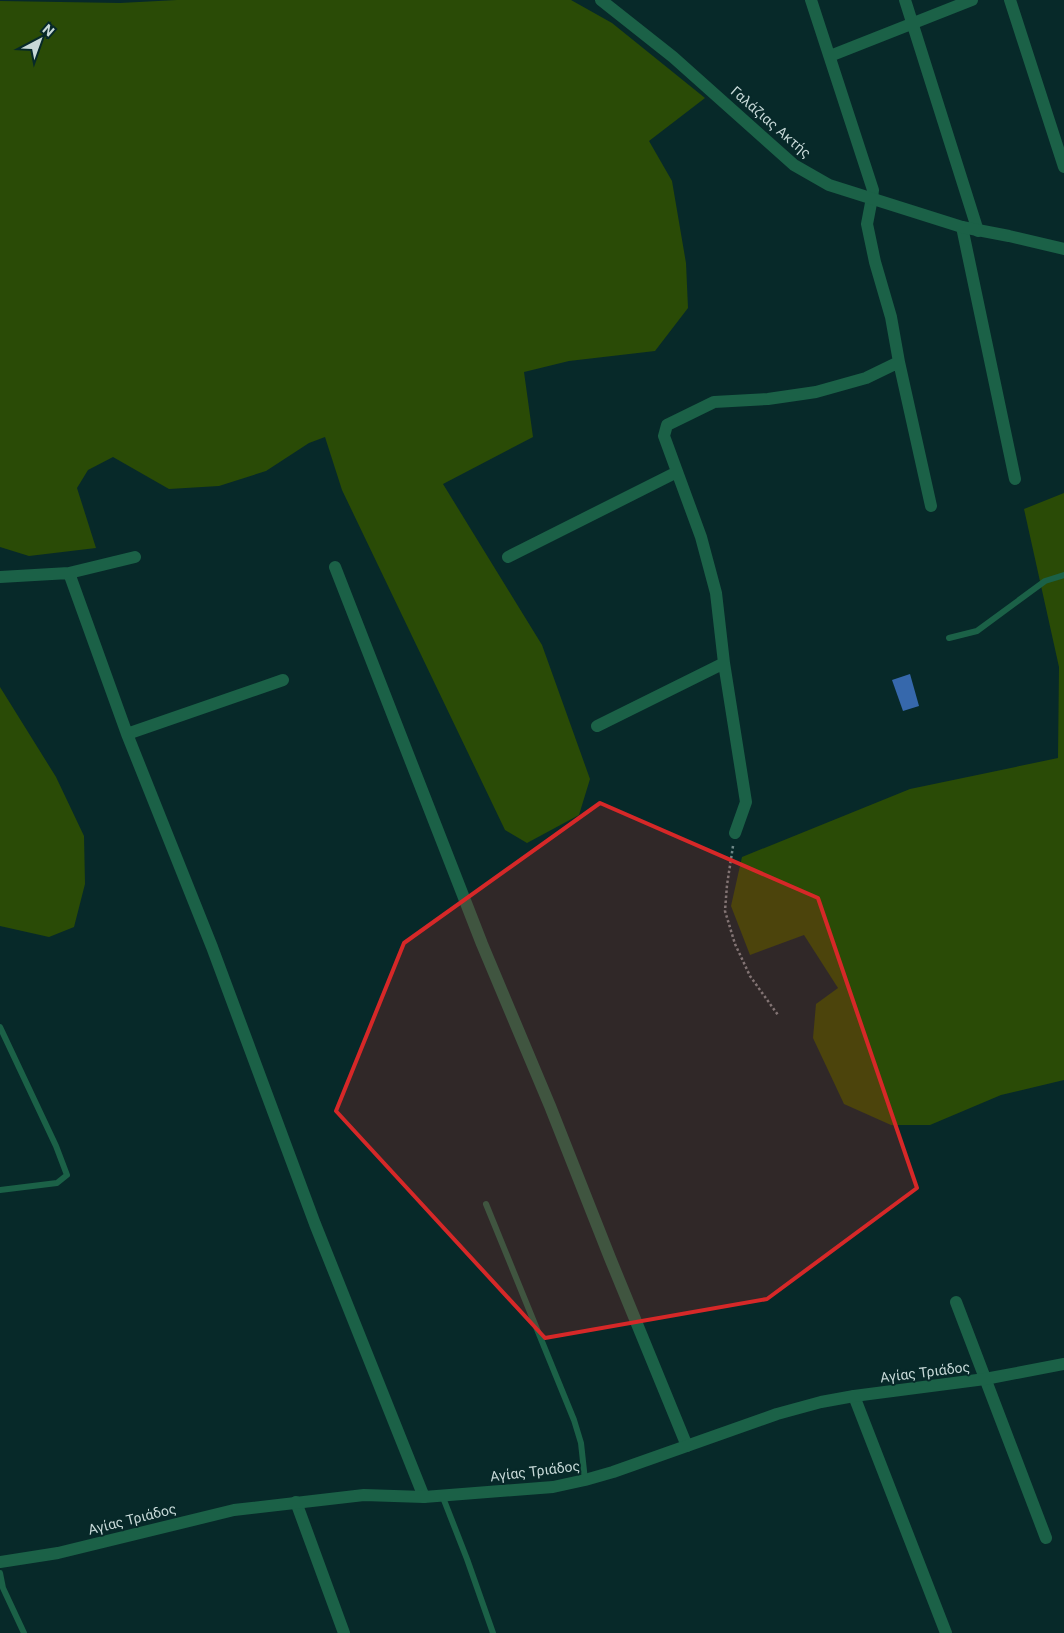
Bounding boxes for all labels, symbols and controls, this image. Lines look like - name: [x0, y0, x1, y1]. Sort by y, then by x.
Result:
- north arrow: [15, 15, 65, 65]
- text: N: [40, 21, 58, 39]
- street label: Γαλάζιας Ακτής: [728, 83, 814, 161]
- street label: Αγίας Τριάδος: [879, 1359, 971, 1385]
- street label: Αγίας Τριάδος: [489, 1458, 581, 1484]
- street label: Αγίας Τριάδος: [86, 1500, 178, 1538]

